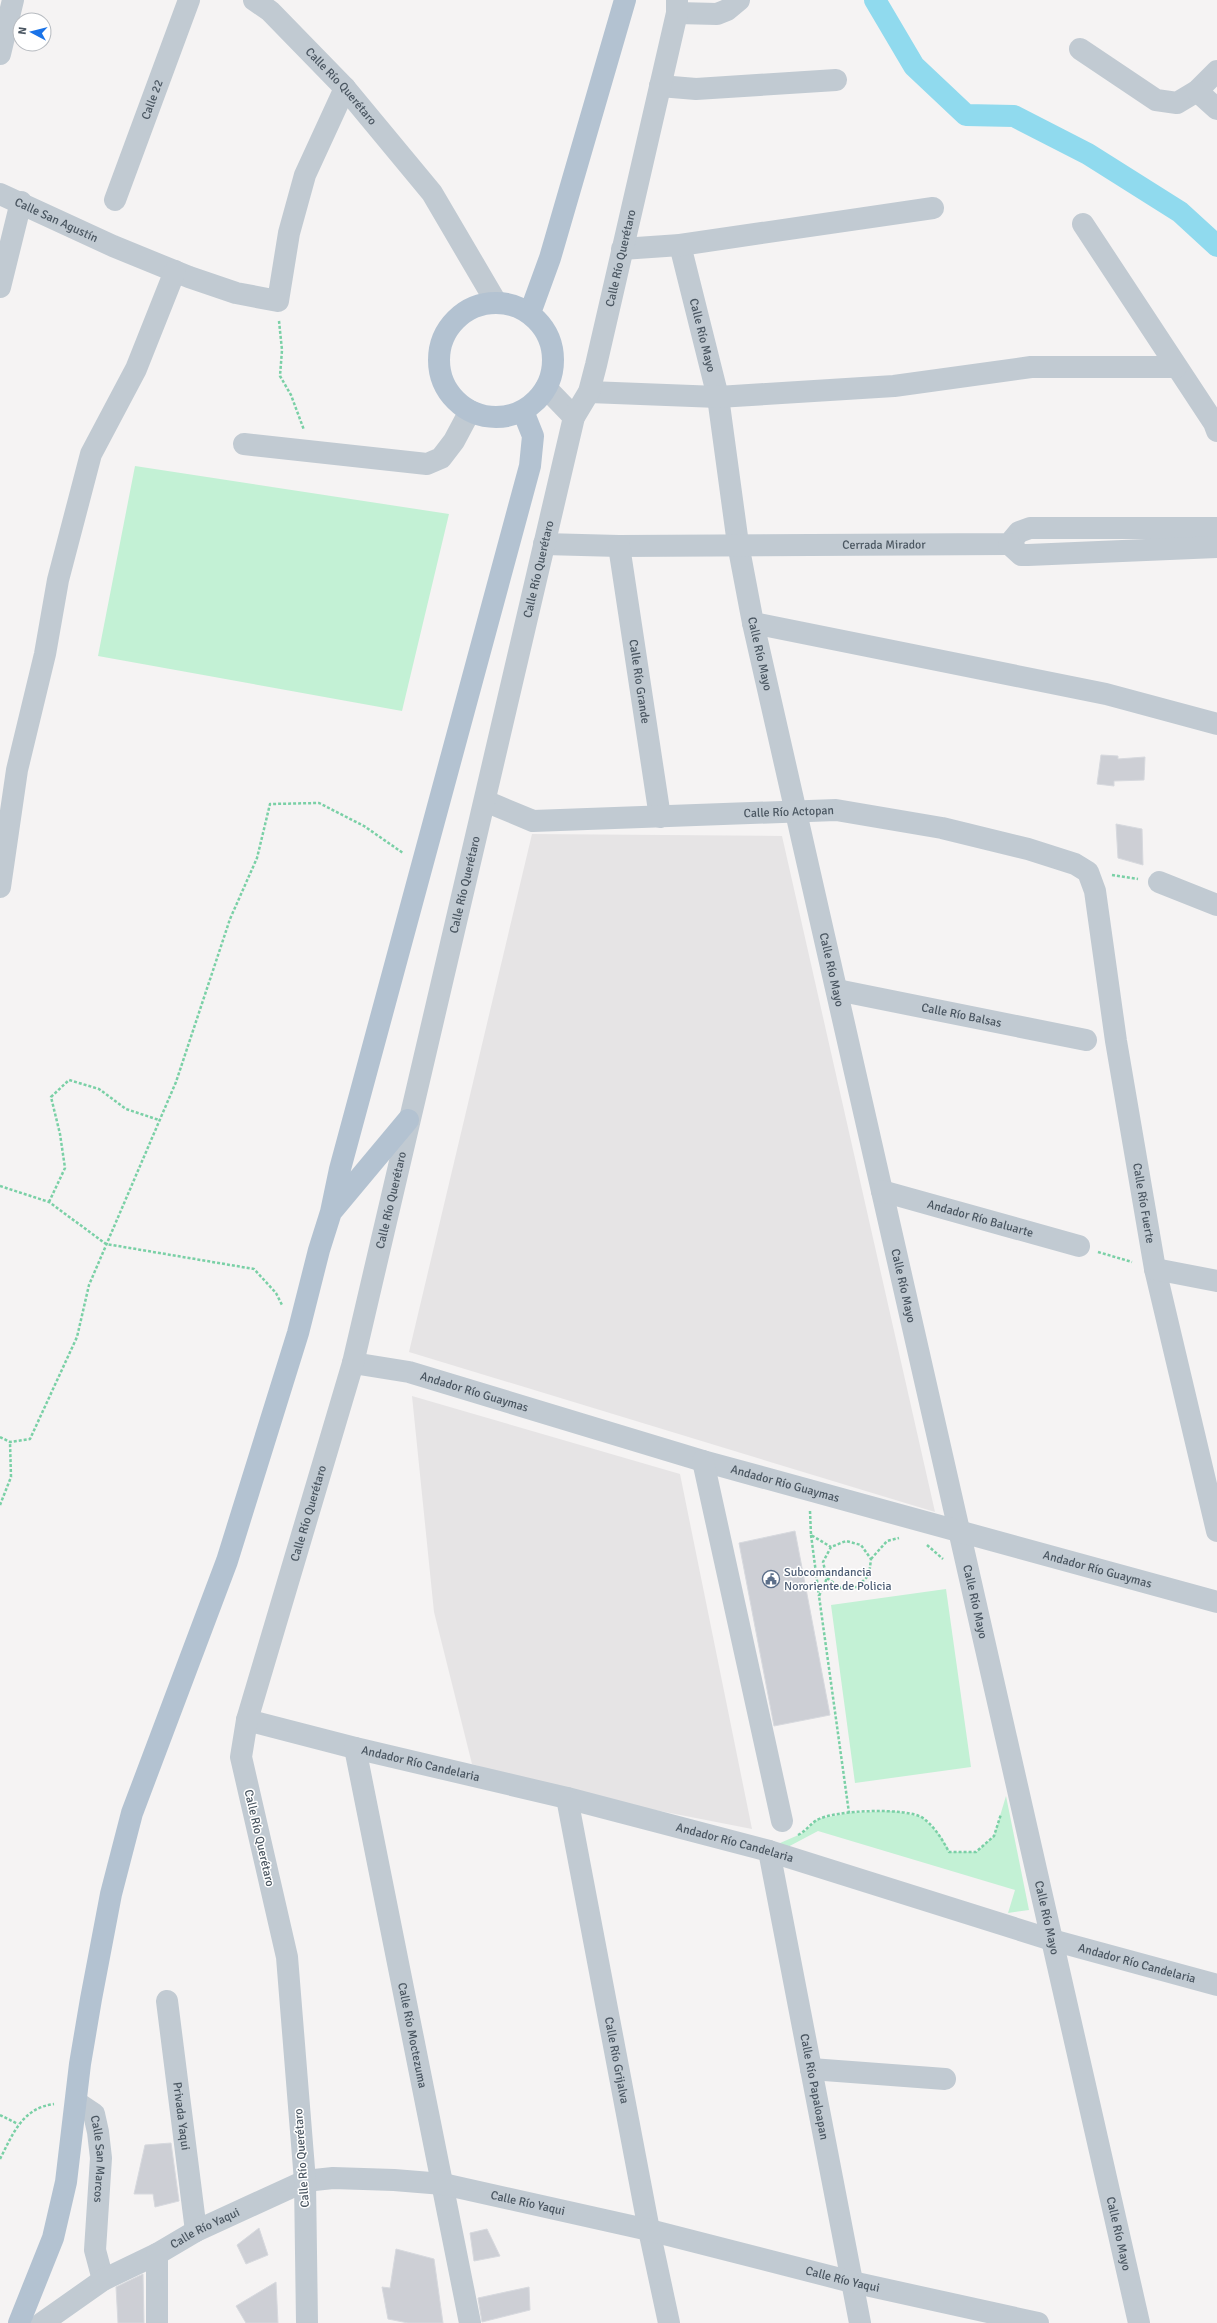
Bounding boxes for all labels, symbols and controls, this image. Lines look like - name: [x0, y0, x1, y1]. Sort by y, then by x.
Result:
- north arrow: [12, 12, 52, 52]
- text: N: [16, 26, 29, 35]
- street label: Calle Río Querétaro: [302, 44, 380, 128]
- street label: Calle 22: [138, 77, 166, 122]
- street label: Calle San Agustín: [12, 194, 100, 246]
- street label: Calle Río Querétaro: [602, 208, 639, 308]
- street label: Calle Río Mayo: [686, 297, 719, 374]
- street label: Calle Río Querétaro: [520, 519, 557, 619]
- street label: Cerrada Mirador: [842, 537, 926, 552]
- street label: Calle Río Mayo: [744, 616, 776, 692]
- street label: Calle Río Grande: [626, 638, 653, 725]
- street label: Calle Río Actopan: [743, 803, 834, 821]
- street label: Calle Río Querétaro: [446, 835, 483, 935]
- street label: Calle Río Mayo: [816, 931, 847, 1008]
- street label: Calle Río Balsas: [920, 1000, 1003, 1030]
- street label: Calle Río Querétaro: [372, 1150, 410, 1250]
- street label: Calle Río Fuerte: [1129, 1162, 1158, 1244]
- street label: Andador Río Baluarte: [925, 1196, 1035, 1240]
- street label: Calle Río Mayo: [888, 1247, 919, 1324]
- street label: Andador Río Guaymas: [418, 1368, 530, 1415]
- street label: Andador Río Guaymas: [729, 1461, 841, 1506]
- street label: Calle Río Querétaro: [287, 1464, 330, 1563]
- street label: Andador Río Guaymas: [1041, 1547, 1154, 1591]
- street label: Calle Río Mayo: [960, 1563, 991, 1640]
- place label: Subcomandancia Nororiente de Policia: [784, 1565, 892, 1594]
- public building icon: Subcomandancia Nororiente de Policia: [761, 1569, 781, 1589]
- street label: Andador Río Candelaria: [360, 1742, 481, 1785]
- street label: Calle Río Querétaro: [241, 1788, 277, 1888]
- street label: Andador Río Candelaria: [674, 1819, 795, 1866]
- street label: Calle Río Mayo: [1031, 1879, 1063, 1956]
- street label: Andador Río Candelaria: [1077, 1940, 1197, 1986]
- street label: Calle Río Moctezuma: [395, 1981, 430, 2089]
- street label: Calle Río Grijalva: [601, 2016, 632, 2105]
- street label: Calle Río Papaloapan: [797, 2032, 832, 2141]
- street label: Privada Yaqui: [170, 2081, 193, 2151]
- street label: Calle Río Querétaro: [291, 2108, 313, 2208]
- street label: Calle San Marcos: [87, 2114, 109, 2203]
- street label: Calle Río Yaqui: [489, 2187, 566, 2219]
- street label: Calle Río Mayo: [1103, 2195, 1134, 2272]
- street label: Calle Río Yaqui: [167, 2205, 242, 2252]
- street label: Calle Río Yaqui: [804, 2263, 881, 2295]

